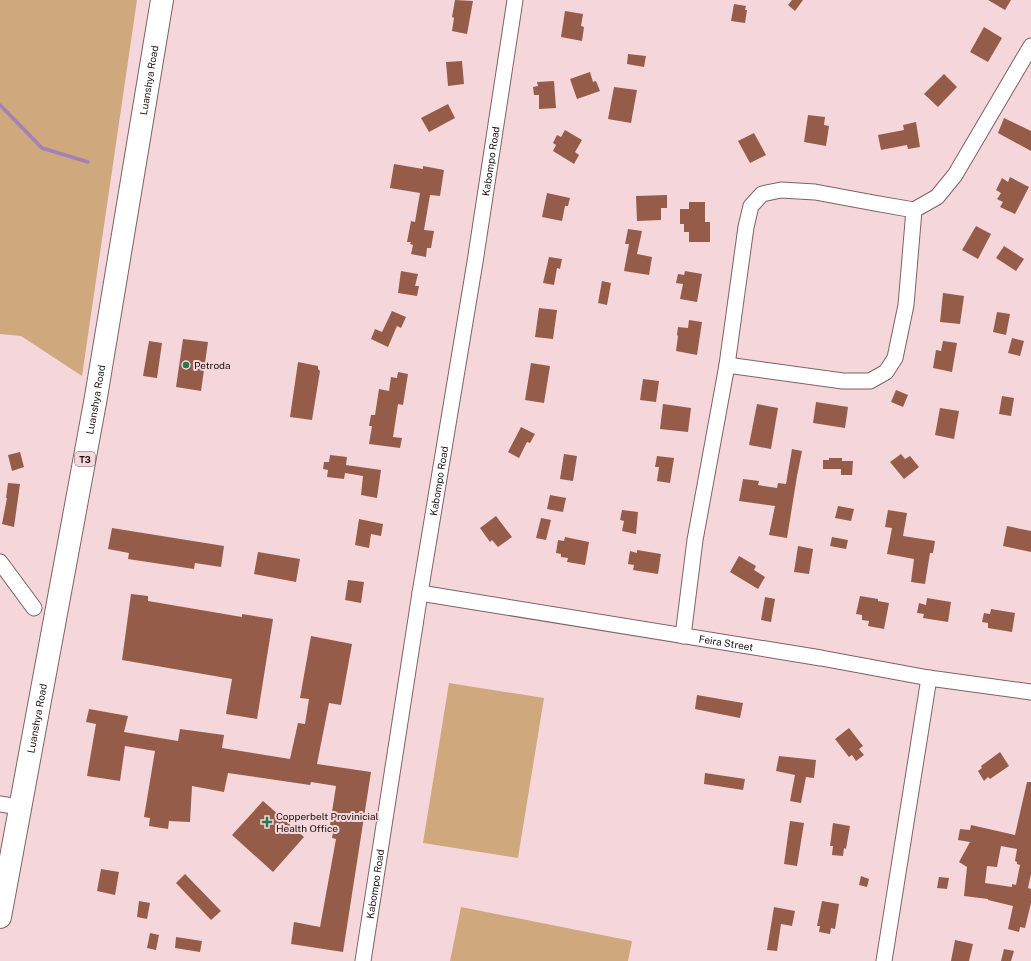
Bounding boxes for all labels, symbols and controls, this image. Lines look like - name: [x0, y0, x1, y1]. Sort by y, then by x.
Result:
- street label: Luanshya Road: [137, 44, 160, 116]
- street label: Kabompo Road: [479, 125, 502, 197]
- place label: Petroda: [194, 359, 231, 371]
- marker: Petroda: [181, 360, 191, 370]
- street label: Luanshya Road: [83, 364, 107, 435]
- street label: Kabompo Road: [427, 445, 450, 517]
- road number: T3: [75, 452, 95, 466]
- street label: Feira Street: [698, 632, 754, 653]
- street label: Luanshya Road: [24, 683, 49, 754]
- place label: Copperbelt Provinicial Health Office: [276, 810, 379, 834]
- marker: Copperbelt Provinicial Health Office: [261, 816, 273, 828]
- street label: Kabompo Road: [364, 848, 386, 920]

